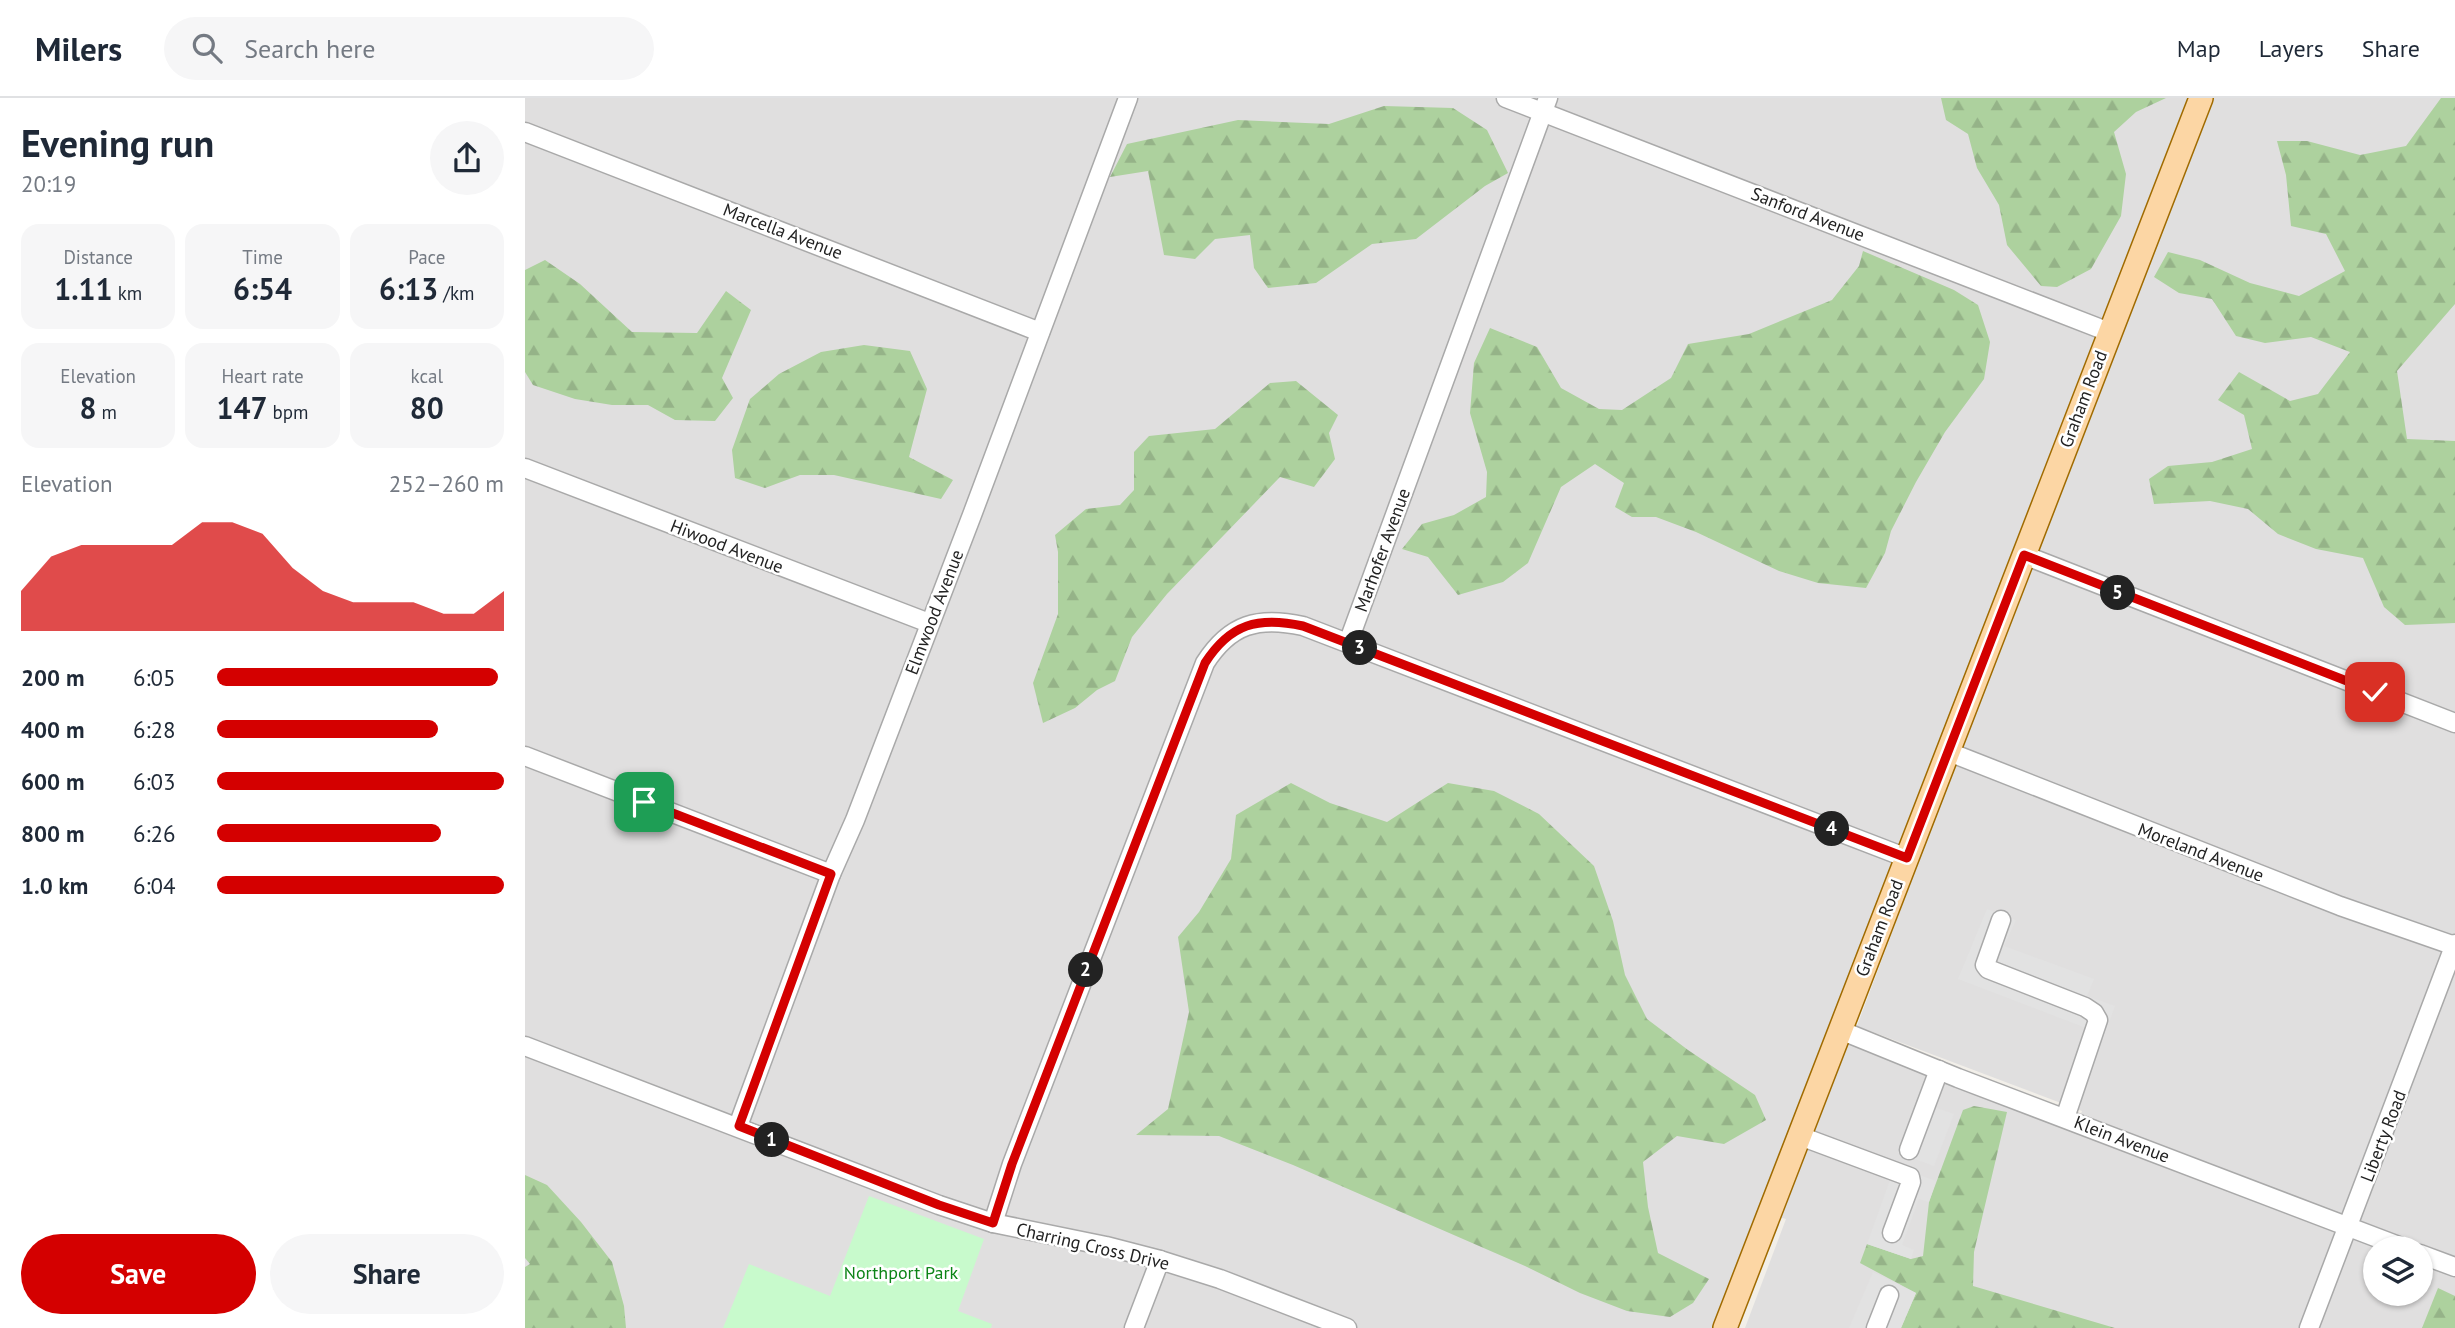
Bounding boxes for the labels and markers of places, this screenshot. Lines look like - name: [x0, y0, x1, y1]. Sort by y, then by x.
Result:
- pin: 5: [2101, 575, 2135, 610]
- pin: 3: [1343, 630, 1377, 666]
- pin: [2345, 662, 2405, 722]
- pin: [614, 772, 674, 832]
- pin: 4: [1815, 812, 1849, 846]
- pin: 2: [1069, 952, 1103, 988]
- pin: 1: [755, 1122, 789, 1158]

